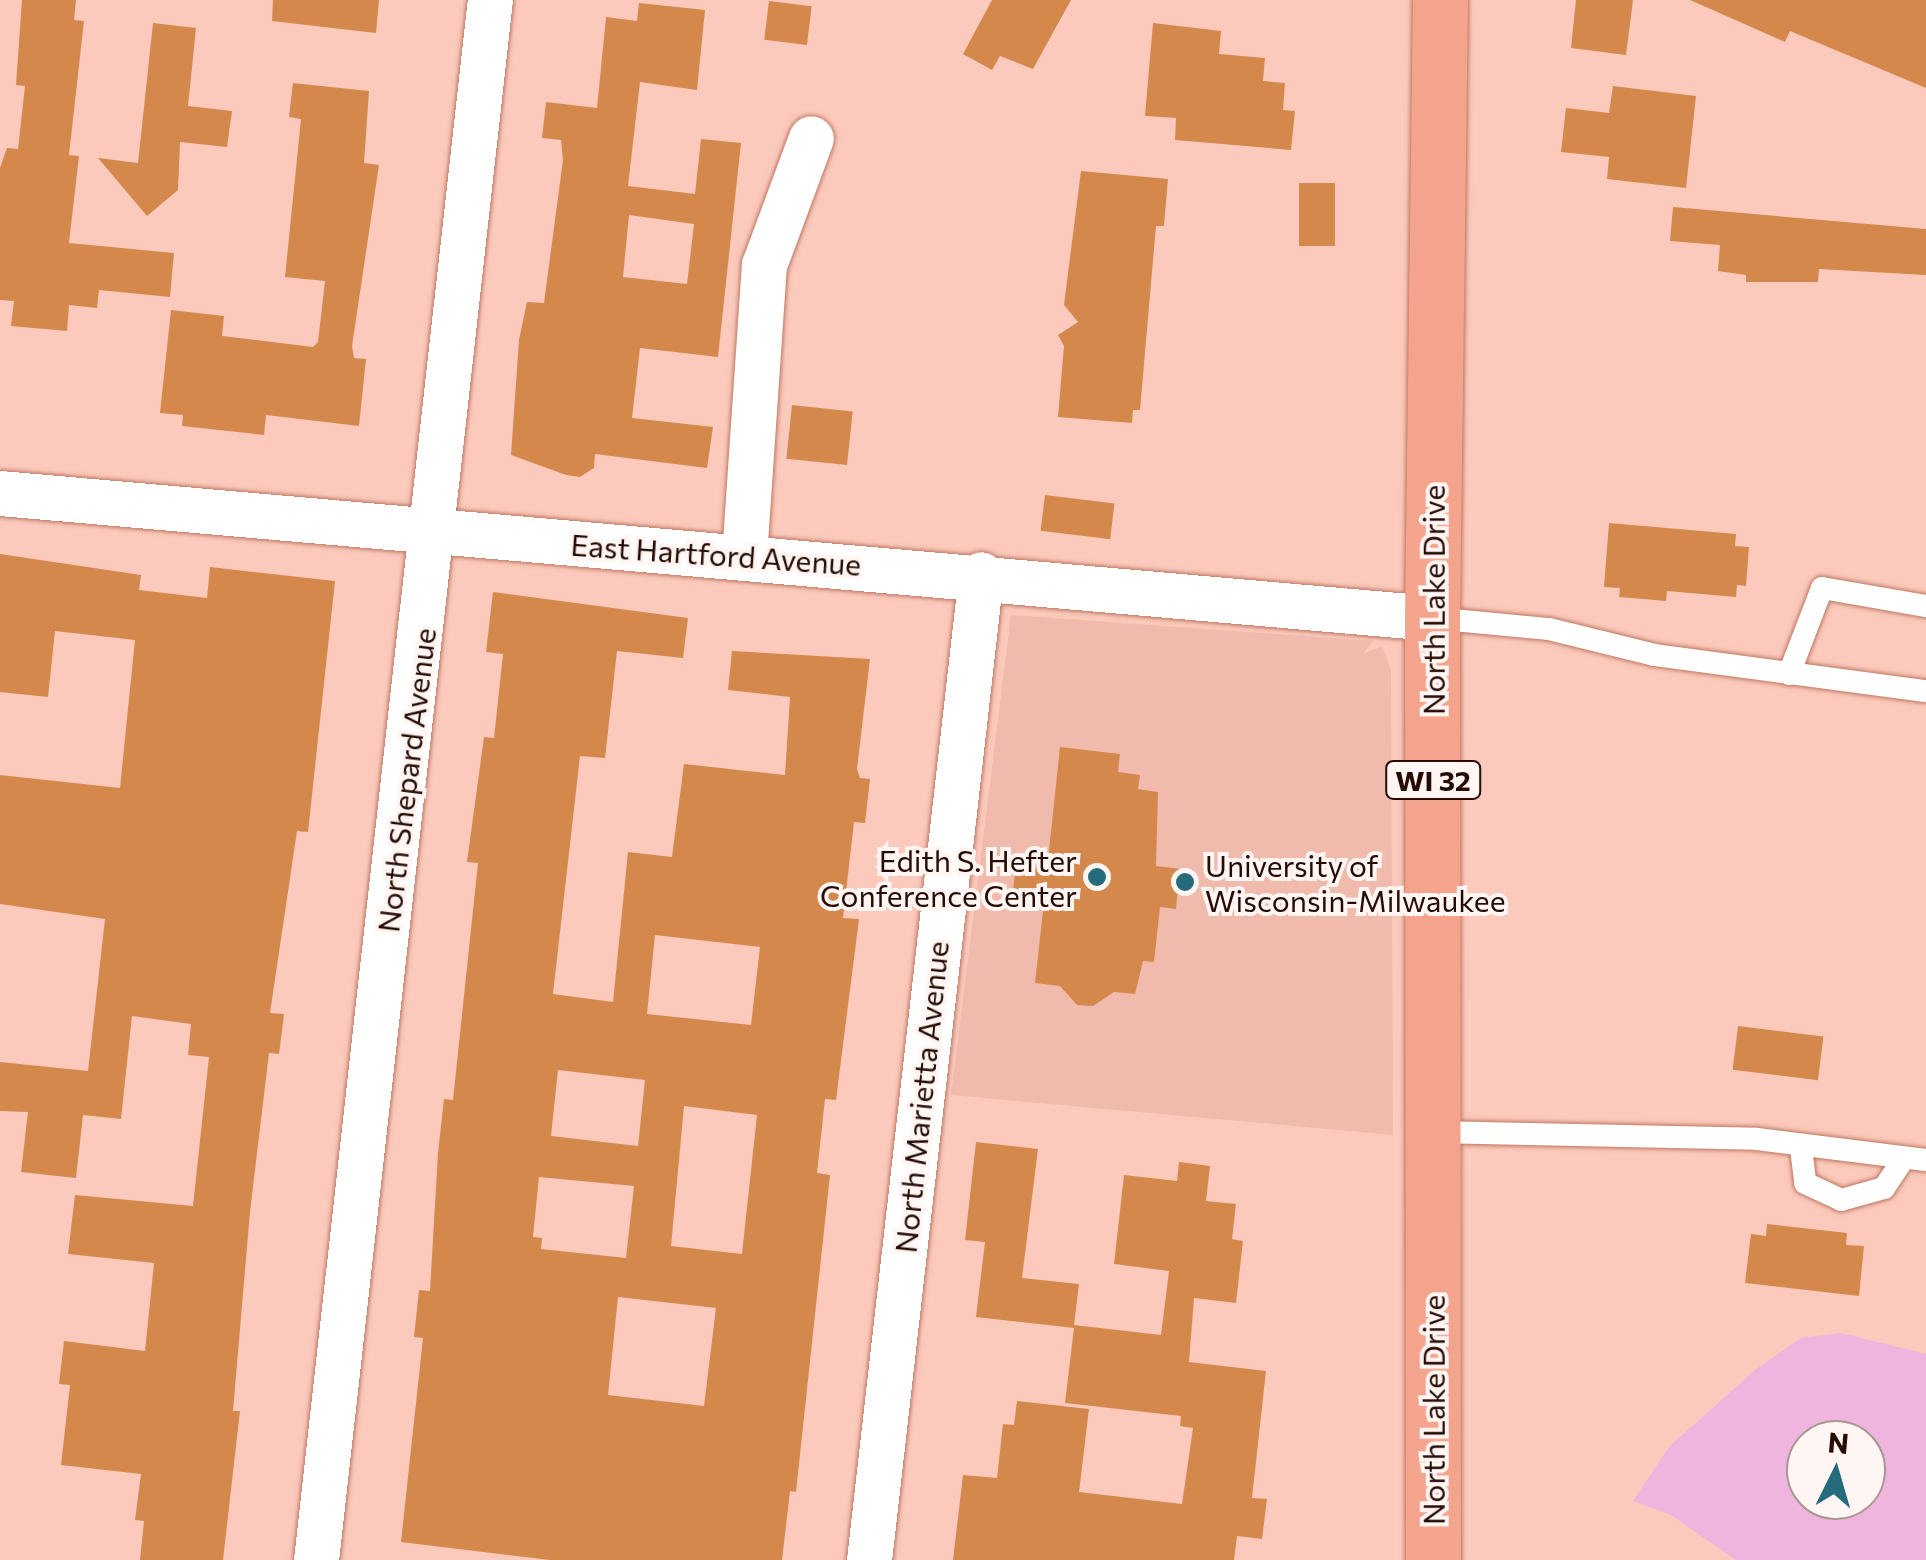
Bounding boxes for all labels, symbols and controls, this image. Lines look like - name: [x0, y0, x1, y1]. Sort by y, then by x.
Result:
- street label: North Lake Drive: [1415, 485, 1451, 715]
- street label: East Hartford Avenue: [570, 526, 862, 582]
- street label: North Shepard Avenue: [369, 626, 443, 934]
- road number: WI 32: [1383, 757, 1483, 803]
- place label: Edith S. Hefter Conference Center: [820, 842, 1077, 912]
- place label: University of Wisconsin-Milwaukee: [1205, 847, 1505, 918]
- marker: Edith S. Hefter Conference Center: [1086, 866, 1108, 888]
- marker: University of Wisconsin-Milwaukee: [1174, 871, 1196, 893]
- street label: North Marietta Avenue: [887, 939, 955, 1255]
- street label: North Lake Drive: [1415, 1295, 1451, 1525]
- north arrow: [1786, 1420, 1886, 1520]
- text: N: [1826, 1424, 1850, 1460]

